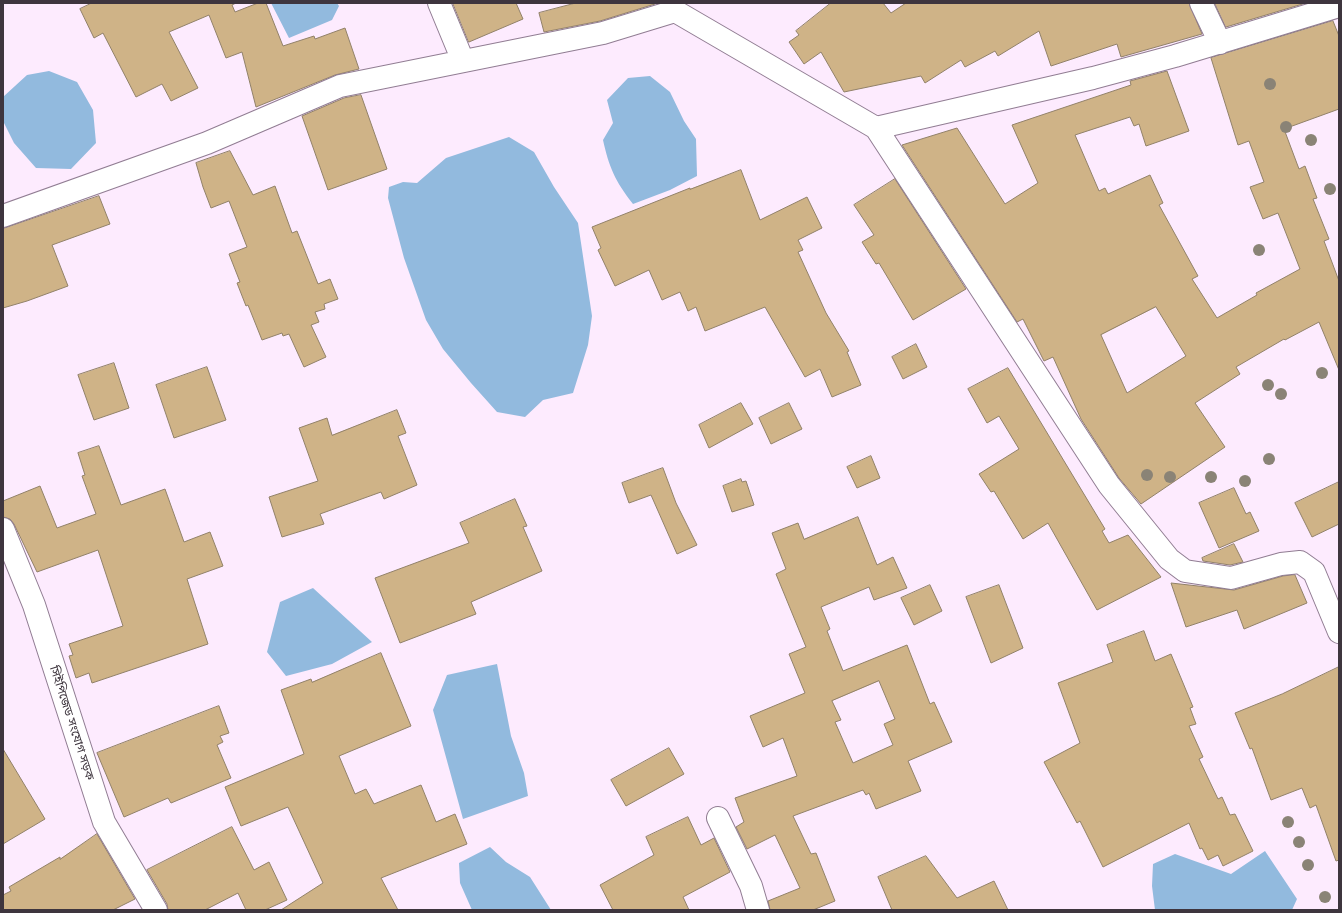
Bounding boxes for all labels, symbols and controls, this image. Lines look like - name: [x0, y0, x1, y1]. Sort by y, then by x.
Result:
- street label: সিইপিজেড সংযোগ সড়ক: [47, 664, 97, 782]

